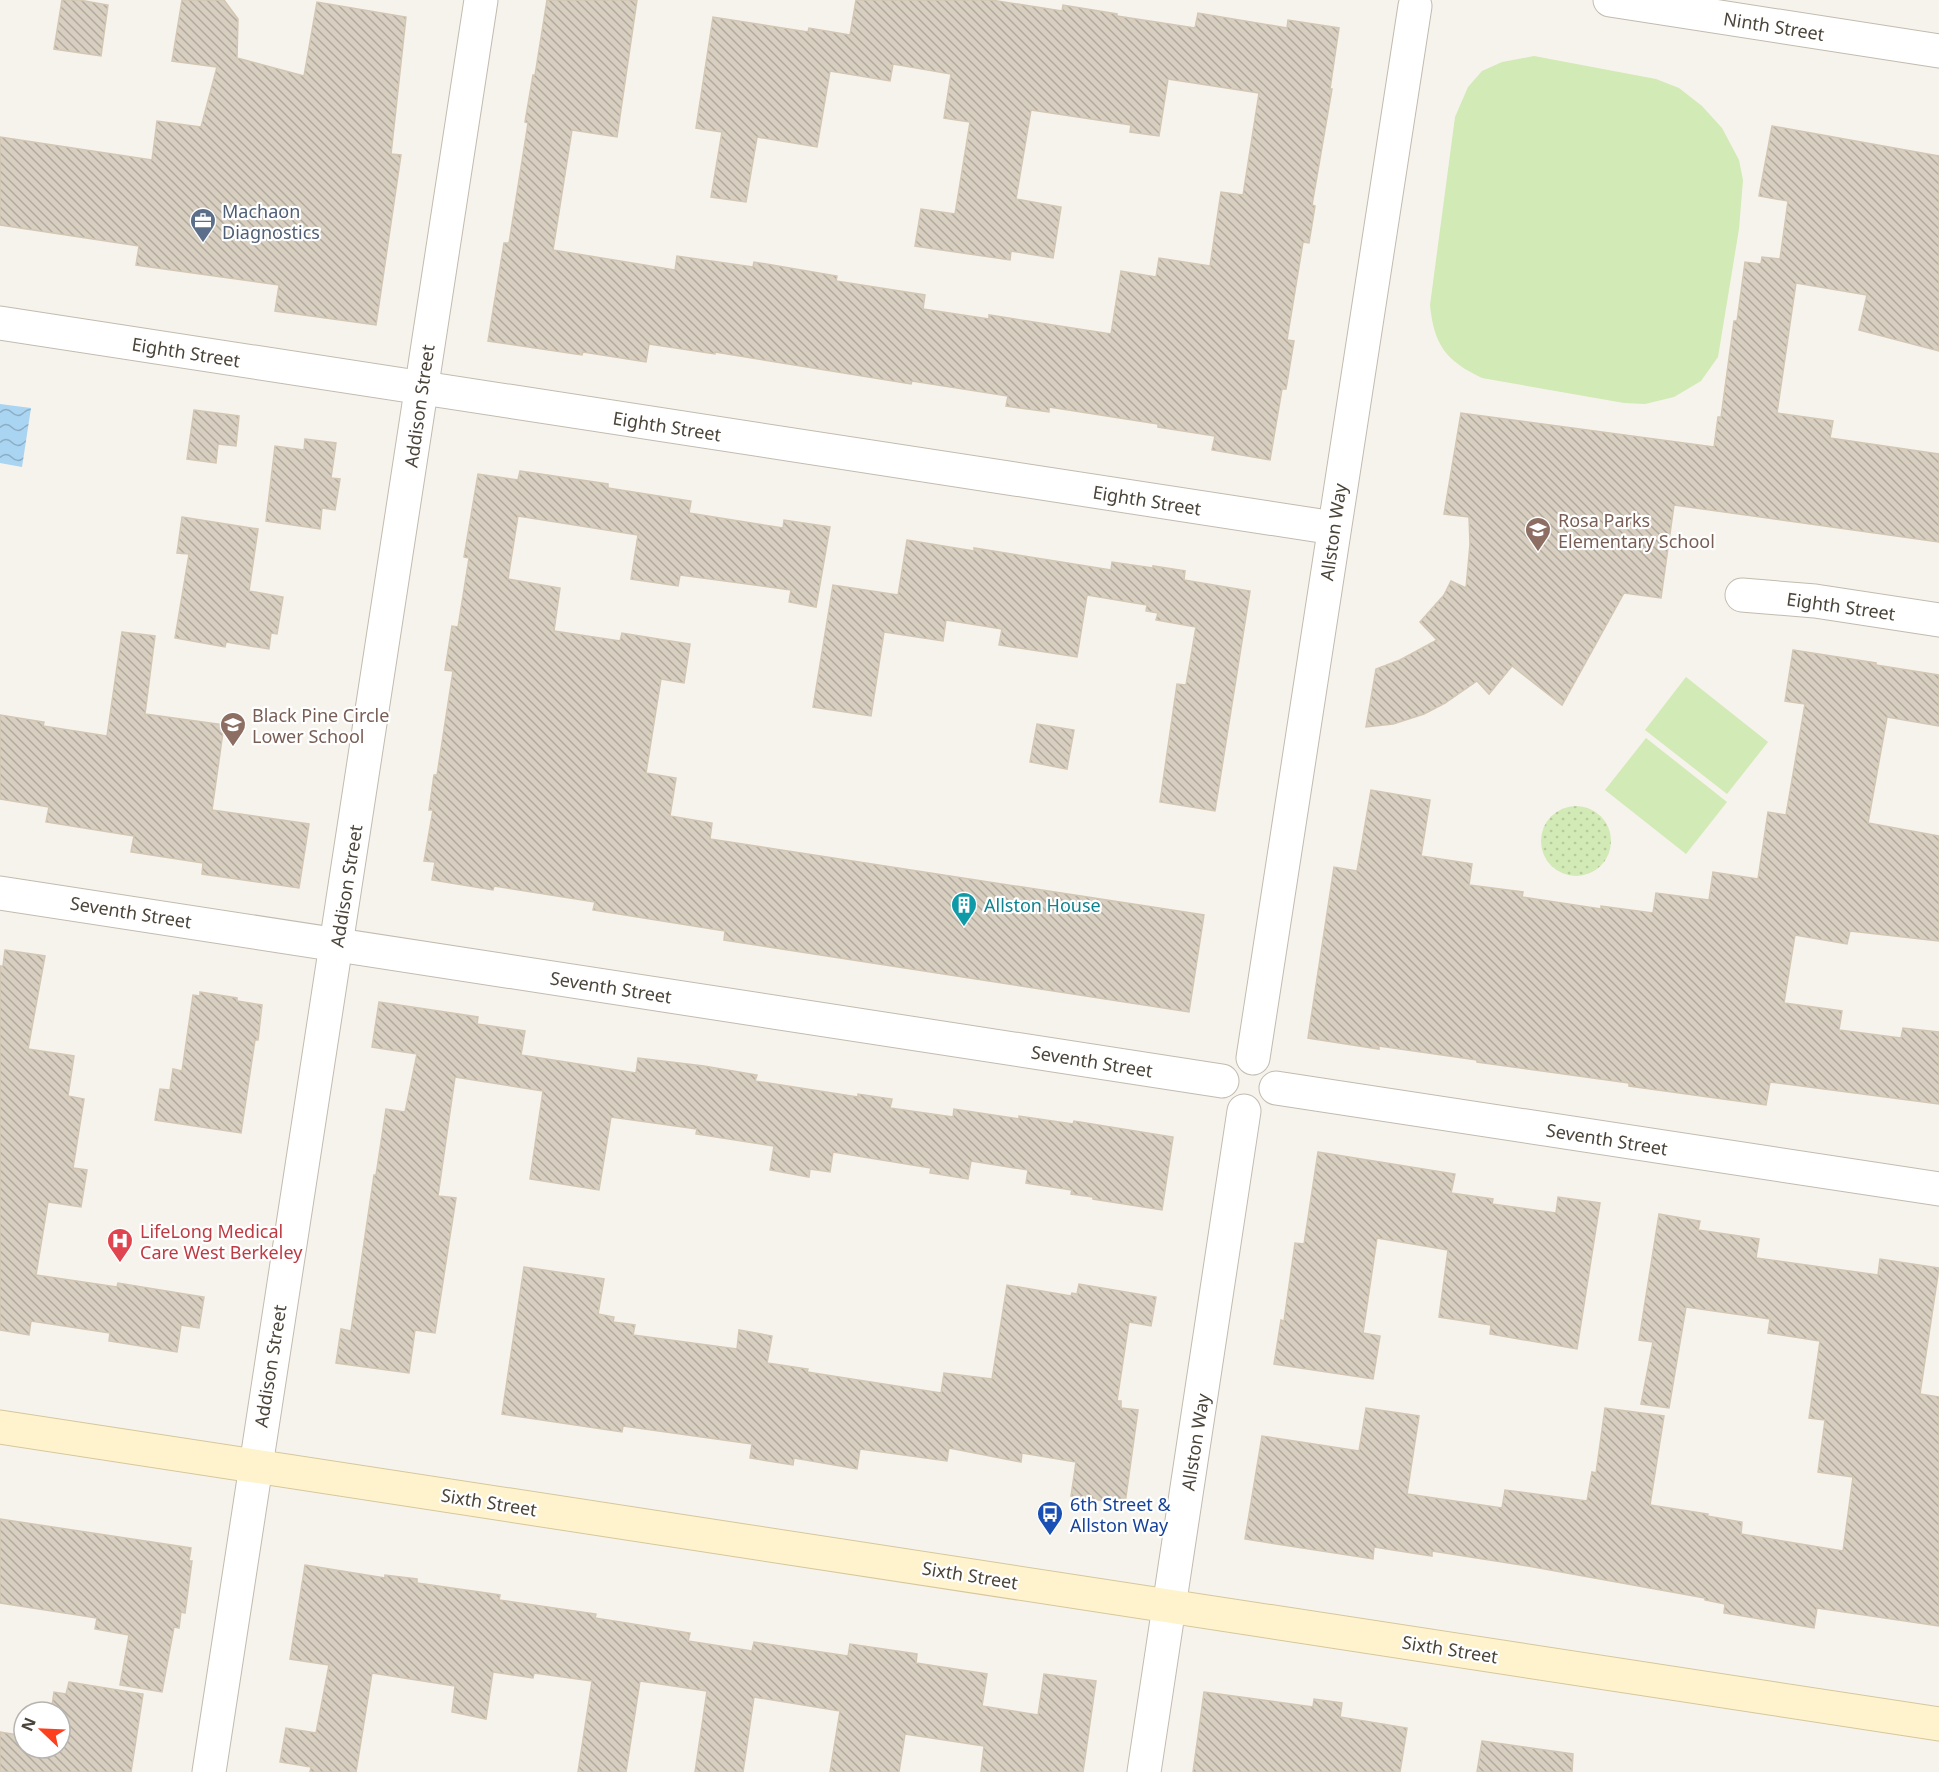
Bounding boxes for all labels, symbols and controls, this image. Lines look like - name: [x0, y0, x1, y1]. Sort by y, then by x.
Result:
- street label: Ninth Street: [1722, 6, 1827, 46]
- place label: Machaon Diagnostics: [222, 199, 320, 244]
- office icon: Machaon Diagnostics: [188, 206, 218, 244]
- street label: Eighth Street: [130, 332, 242, 372]
- street label: Addison Street: [398, 343, 440, 469]
- street label: Eighth Street: [611, 406, 723, 446]
- street label: Eighth Street: [1091, 480, 1203, 520]
- street label: Allston Way: [1314, 481, 1352, 582]
- place label: Rosa Parks Elementary School: [1558, 508, 1715, 553]
- school or university icon: Rosa Parks Elementary School: [1523, 515, 1553, 553]
- street label: Eighth Street: [1785, 587, 1897, 626]
- place label: Black Pine Circle Lower School: [252, 703, 389, 748]
- school or university icon: Black Pine Circle Lower School: [218, 710, 248, 748]
- street label: Addison Street: [324, 822, 368, 949]
- building icon: Allston House: [949, 890, 979, 928]
- street label: Seventh Street: [69, 891, 194, 934]
- place label: Allston House: [984, 893, 1101, 917]
- street label: Seventh Street: [549, 966, 674, 1009]
- street label: Seventh Street: [1030, 1040, 1155, 1083]
- street label: Seventh Street: [1545, 1118, 1670, 1161]
- place label: LifeLong Medical Care West Berkeley: [140, 1219, 303, 1264]
- hospital icon: LifeLong Medical Care West Berkeley: [105, 1226, 135, 1264]
- street label: Addison Street: [248, 1302, 292, 1429]
- street label: Allston Way: [1175, 1391, 1215, 1492]
- street label: Sixth Street: [439, 1483, 539, 1521]
- place label: 6th Street & Allston Way: [1070, 1492, 1172, 1537]
- bus stop icon: 6th Street & Allston Way: [1035, 1499, 1065, 1537]
- street label: Sixth Street: [920, 1556, 1020, 1594]
- street label: Sixth Street: [1400, 1630, 1500, 1668]
- north arrow: [12, 1700, 72, 1760]
- text: N: [16, 1714, 41, 1734]

